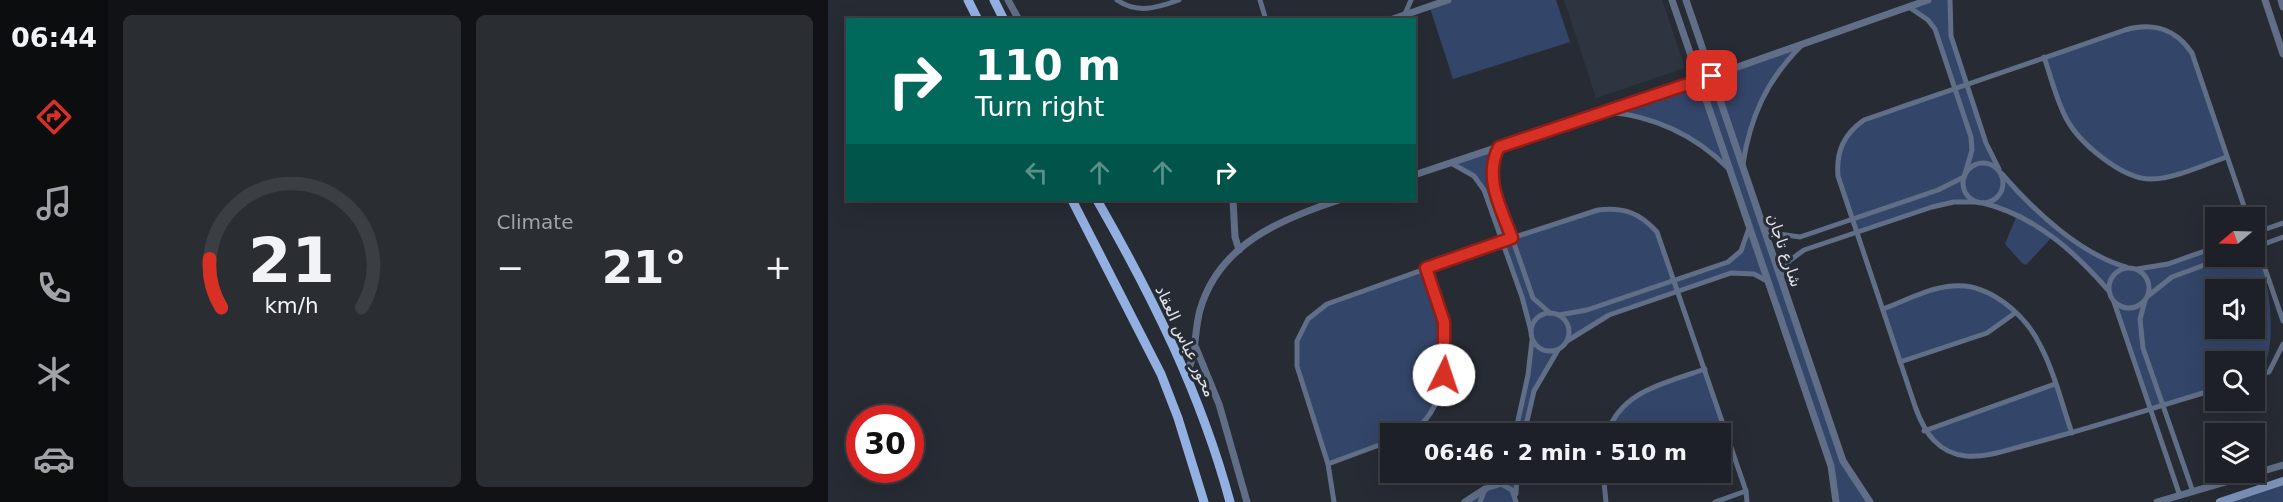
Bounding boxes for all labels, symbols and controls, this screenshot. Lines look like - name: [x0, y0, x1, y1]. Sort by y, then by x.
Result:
- text: 06:44: [11, 22, 97, 53]
- text: 110 m: [975, 41, 1121, 90]
- icon: right: [876, 42, 954, 120]
- pin: [1686, 50, 1737, 101]
- icon: arrive: [1695, 59, 1728, 92]
- text: Turn right: [975, 91, 1104, 122]
- icon: directions: [33, 96, 75, 138]
- icon: left: [1020, 156, 1053, 189]
- icon: ahead: [1083, 156, 1116, 189]
- icon: ahead: [1146, 156, 1179, 189]
- icon: right: [1209, 156, 1242, 189]
- icon: music: [33, 182, 75, 224]
- north arrow: [2205, 207, 2265, 267]
- map controls: [2205, 207, 2265, 483]
- text: Climate: [497, 210, 573, 234]
- street label: شارع تاجان: [1762, 211, 1806, 290]
- text: 21: [248, 224, 335, 297]
- text: 21°: [602, 241, 687, 294]
- text: −: [497, 248, 524, 287]
- text: +: [764, 248, 792, 287]
- icon: phone: [33, 267, 75, 309]
- button: sound: [2205, 279, 2265, 339]
- street label: محور عباس العقاد: [1150, 282, 1220, 400]
- text: km/h: [265, 293, 319, 318]
- position arrow: [1412, 343, 1476, 407]
- button: search: [2205, 351, 2265, 411]
- icon: climate: [33, 353, 75, 395]
- speed limit sign: 30: [846, 405, 924, 483]
- button: layers: [2205, 423, 2265, 483]
- icon: car: [33, 438, 75, 480]
- text: 06:46 · 2 min · 510 m: [1424, 440, 1687, 465]

